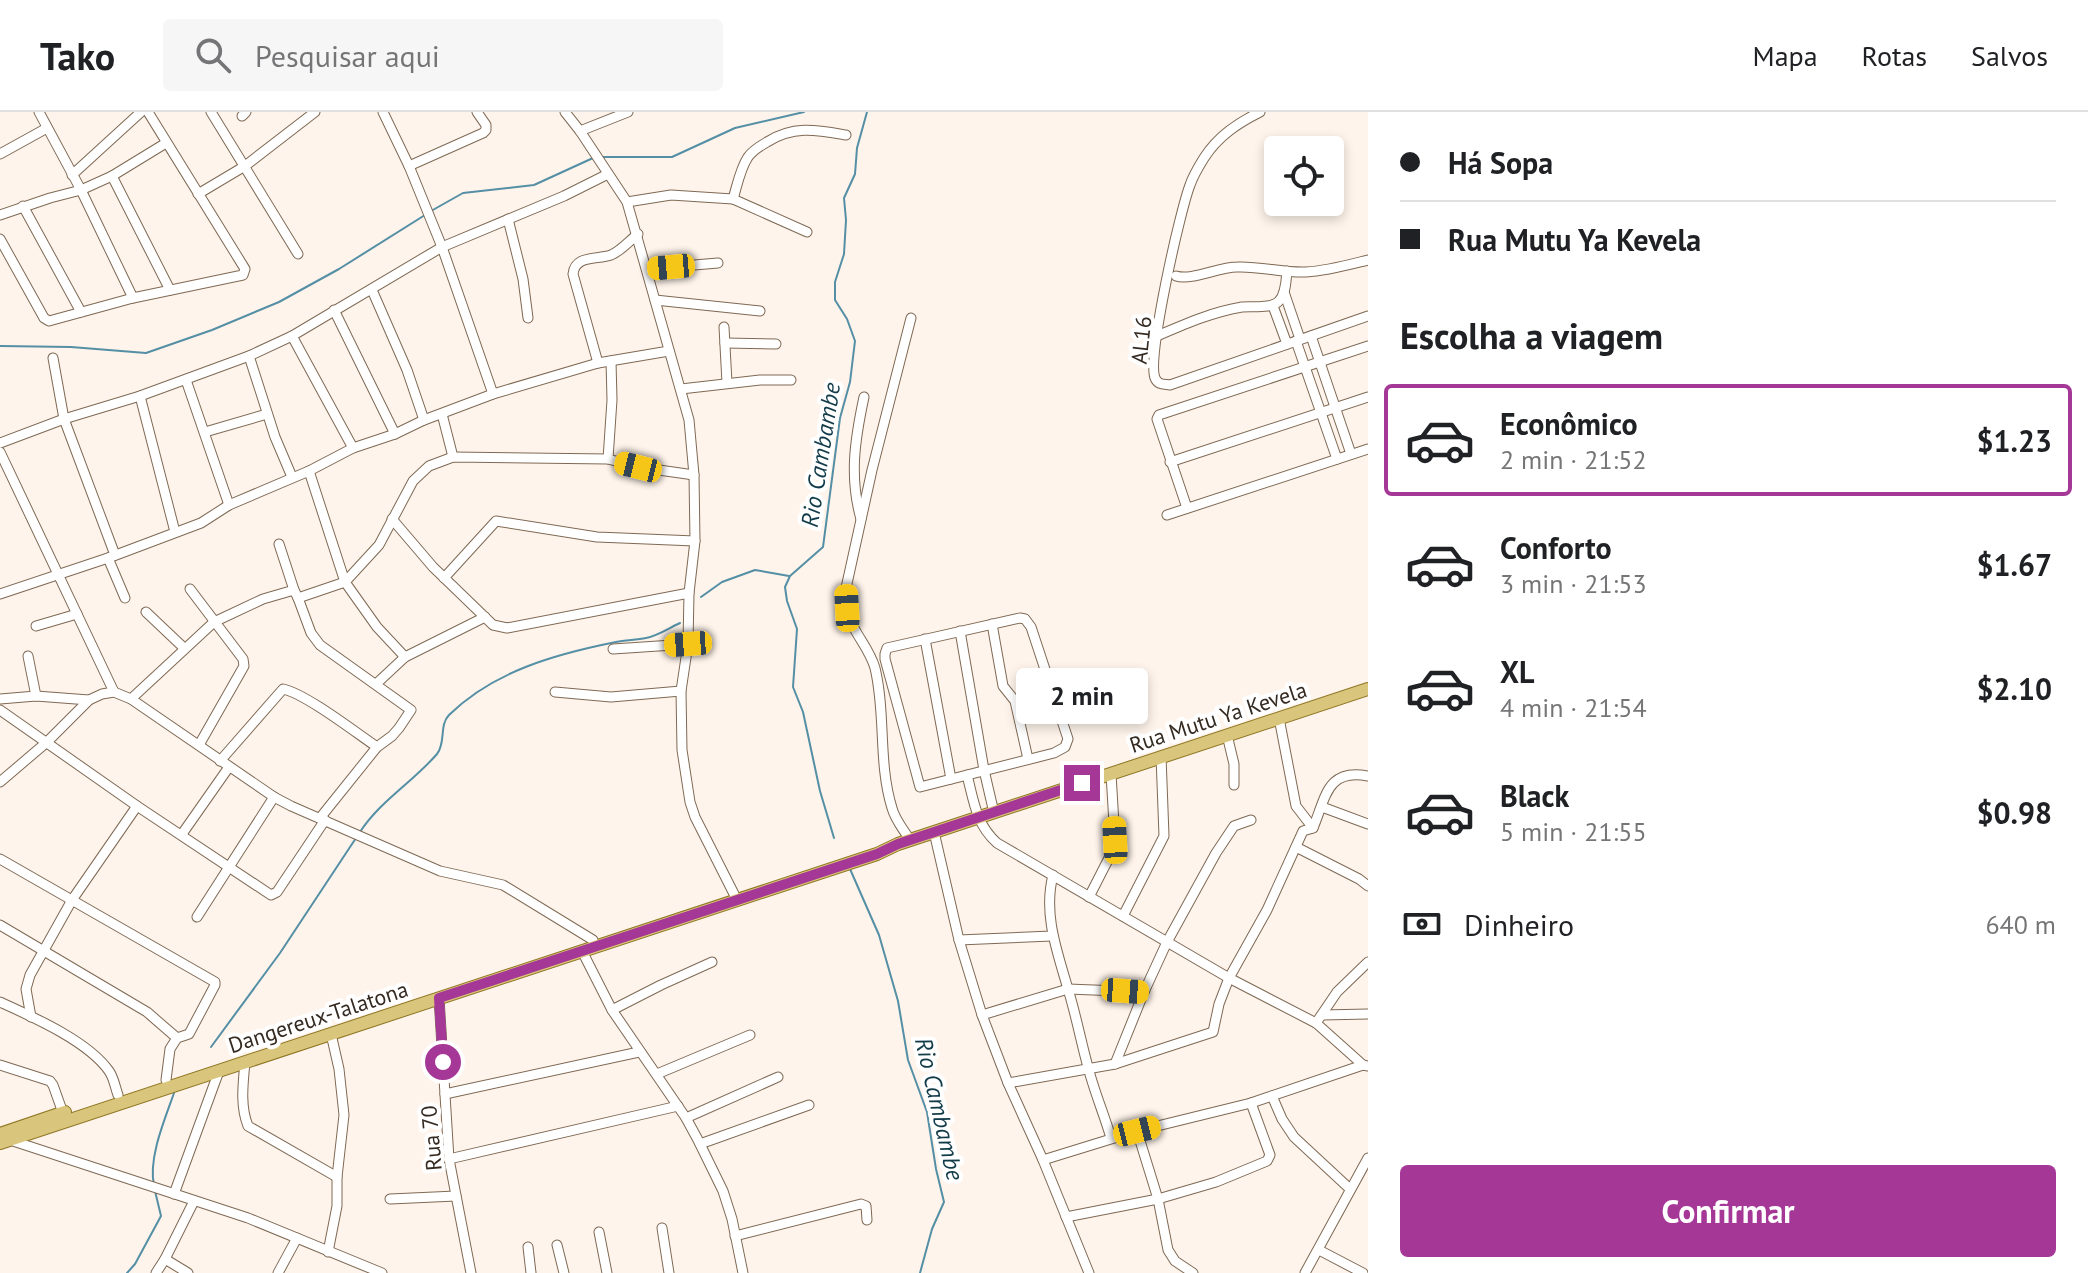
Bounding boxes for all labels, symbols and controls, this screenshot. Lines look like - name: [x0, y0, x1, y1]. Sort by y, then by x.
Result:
- search box: [163, 19, 723, 91]
- text: Tako: [40, 31, 115, 80]
- icon: search: [191, 33, 235, 77]
- text: Pesquisar aqui: [255, 36, 440, 75]
- text: Mapa: [1753, 37, 1818, 74]
- text: Rotas: [1862, 37, 1927, 74]
- text: Salvos: [1971, 37, 2048, 74]
- map controls: [1264, 136, 1344, 216]
- button: locate: [1264, 136, 1344, 216]
- text: Há Sopa: [1448, 143, 1553, 182]
- text: Rua Mutu Ya Kevela: [1448, 220, 1701, 259]
- car: [646, 253, 696, 281]
- text: Escolha a viagem: [1400, 312, 1663, 359]
- street label: AL16: [1125, 315, 1157, 365]
- water label: Rio Cambambe: [794, 380, 847, 529]
- icon: car: [1404, 404, 1476, 476]
- text: Econômico: [1500, 404, 1638, 443]
- text: $1.23: [1977, 421, 2052, 460]
- text: 2 min · 21:52: [1500, 443, 1647, 476]
- car: [612, 450, 664, 484]
- icon: car: [1404, 528, 1476, 600]
- text: Conforto: [1500, 528, 1612, 567]
- text: $1.67: [1977, 545, 2052, 584]
- text: 3 min · 21:53: [1500, 567, 1647, 600]
- car: [834, 583, 860, 633]
- car: [663, 630, 713, 658]
- icon: car: [1404, 652, 1476, 724]
- text: XL: [1500, 652, 1534, 691]
- callout: 2 min: [1016, 667, 1148, 723]
- text: $2.10: [1977, 669, 2052, 708]
- street label: Rua Mutu Ya Kevela: [1126, 675, 1310, 759]
- text: 2 min: [1050, 679, 1114, 712]
- text: 4 min · 21:54: [1500, 691, 1647, 724]
- route end: [1064, 765, 1100, 801]
- icon: car: [1404, 776, 1476, 848]
- text: Black: [1500, 776, 1569, 815]
- text: $0.98: [1977, 793, 2052, 832]
- car: [1102, 815, 1128, 865]
- text: 5 min · 21:55: [1500, 815, 1647, 848]
- icon: cash: [1400, 902, 1444, 946]
- text: Dinheiro: [1464, 905, 1574, 944]
- text: 640 m: [1985, 908, 2056, 941]
- street label: Dangereux-Talatona: [225, 975, 411, 1059]
- car: [1100, 977, 1150, 1005]
- water label: Rio Cambambe: [908, 1034, 971, 1184]
- route start: [425, 1044, 461, 1080]
- street label: Rua 70: [414, 1104, 448, 1172]
- car: [1111, 1114, 1163, 1148]
- button: Confirmar: [1400, 1165, 2056, 1257]

